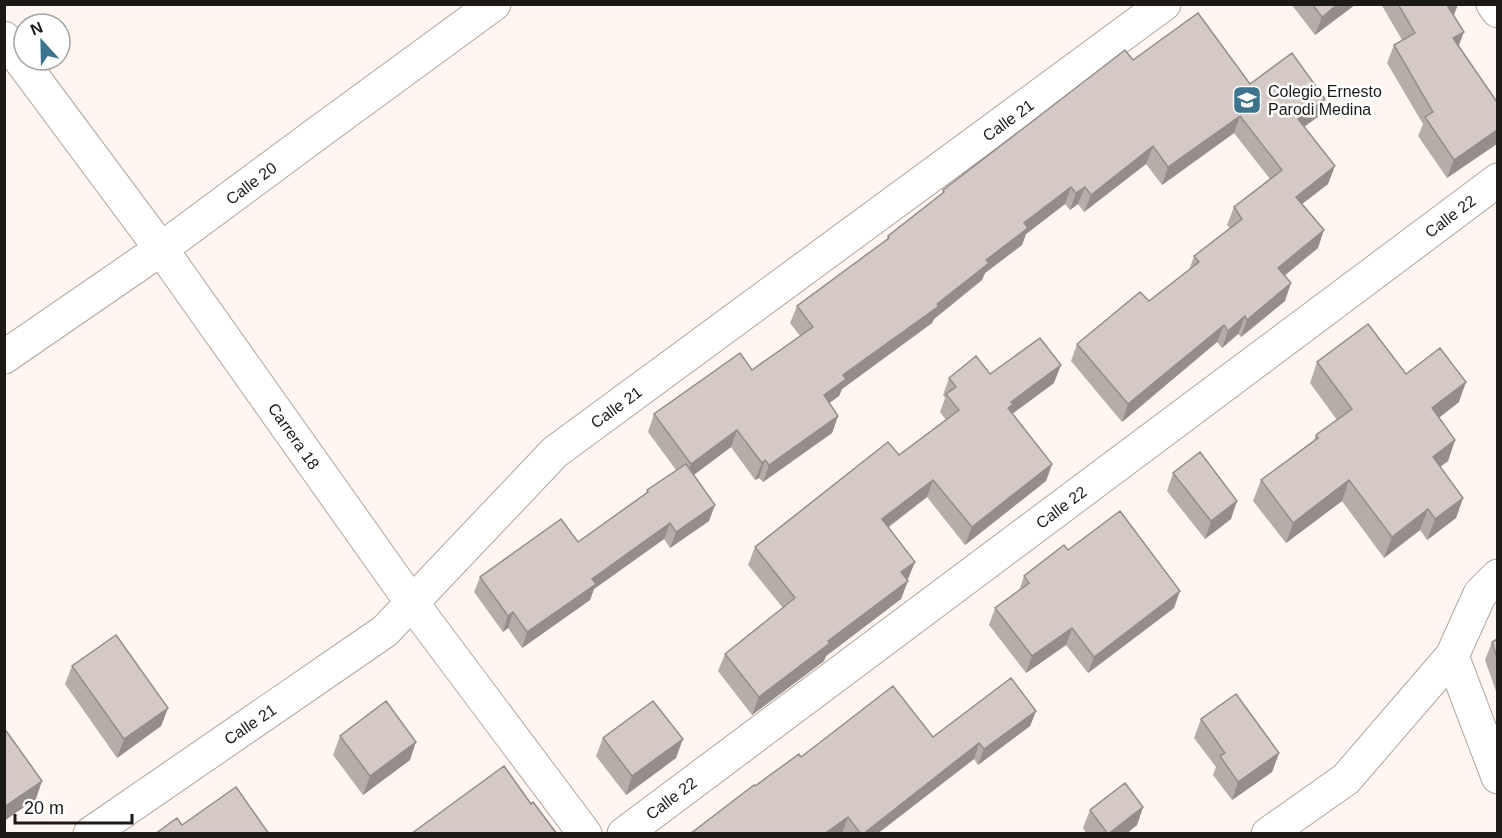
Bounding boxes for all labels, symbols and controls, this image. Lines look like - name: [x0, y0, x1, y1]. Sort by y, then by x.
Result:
- north arrow: [12, 12, 72, 72]
- text: N: [28, 19, 45, 39]
- place label: Colegio Ernesto Parodi Medina: [1268, 83, 1382, 118]
- school or university icon: Colegio Ernesto Parodi Medina: [1231, 84, 1263, 116]
- street label: Calle 21: [980, 96, 1037, 145]
- street label: Calle 20: [223, 159, 280, 208]
- street label: Calle 22: [1422, 192, 1479, 241]
- street label: Calle 21: [588, 383, 645, 432]
- street label: Carrera 18: [265, 400, 323, 473]
- street label: Calle 22: [1033, 483, 1090, 532]
- street label: Calle 21: [221, 701, 279, 748]
- street label: Calle 22: [643, 774, 700, 823]
- scale bar: [15, 787, 132, 825]
- text: 20 m: [24, 798, 64, 818]

